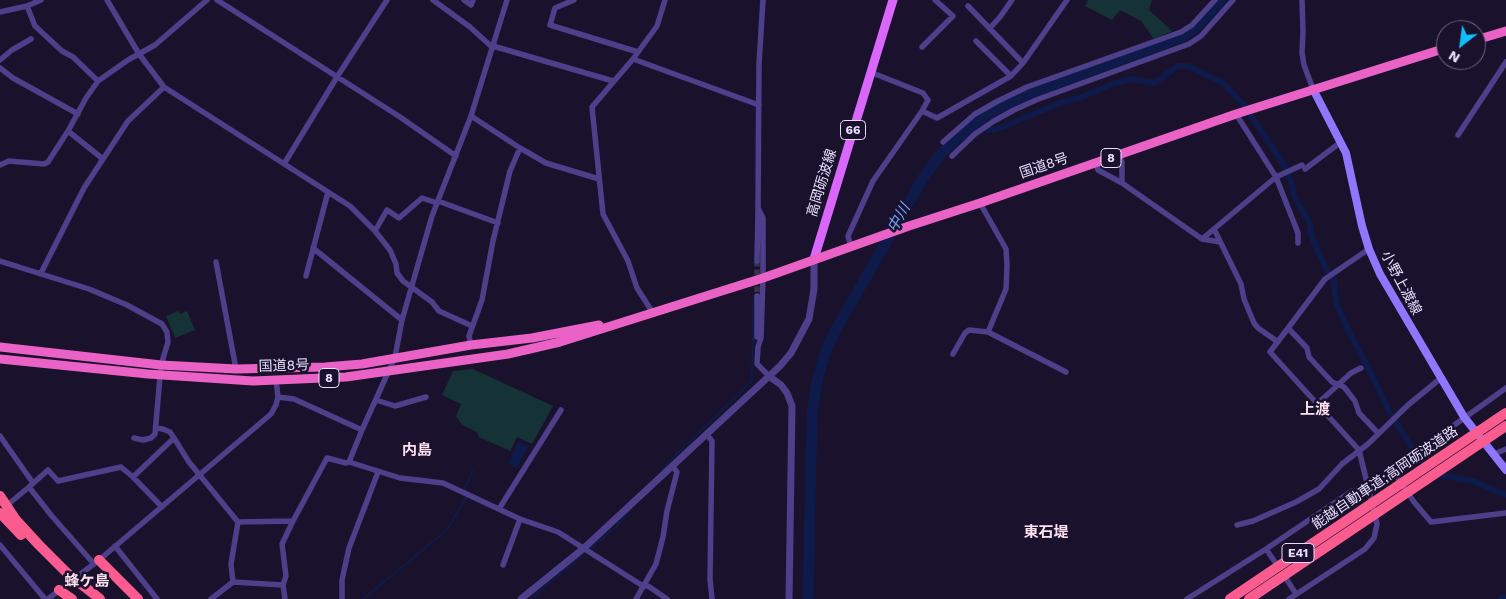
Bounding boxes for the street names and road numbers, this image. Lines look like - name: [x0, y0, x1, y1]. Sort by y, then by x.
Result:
- road number: 66: [840, 120, 866, 140]
- street label: 高岡砺波線: [804, 147, 840, 219]
- road number: 8: [1101, 148, 1121, 168]
- street label: 国道8号: [1017, 150, 1071, 182]
- street label: 小野上渡線: [1377, 248, 1425, 318]
- street label: 国道8号: [258, 357, 310, 375]
- road number: 8: [319, 368, 339, 388]
- street label: 能越自動車道;高岡砺波道路: [1309, 423, 1461, 533]
- road number: E41: [1282, 544, 1314, 562]

